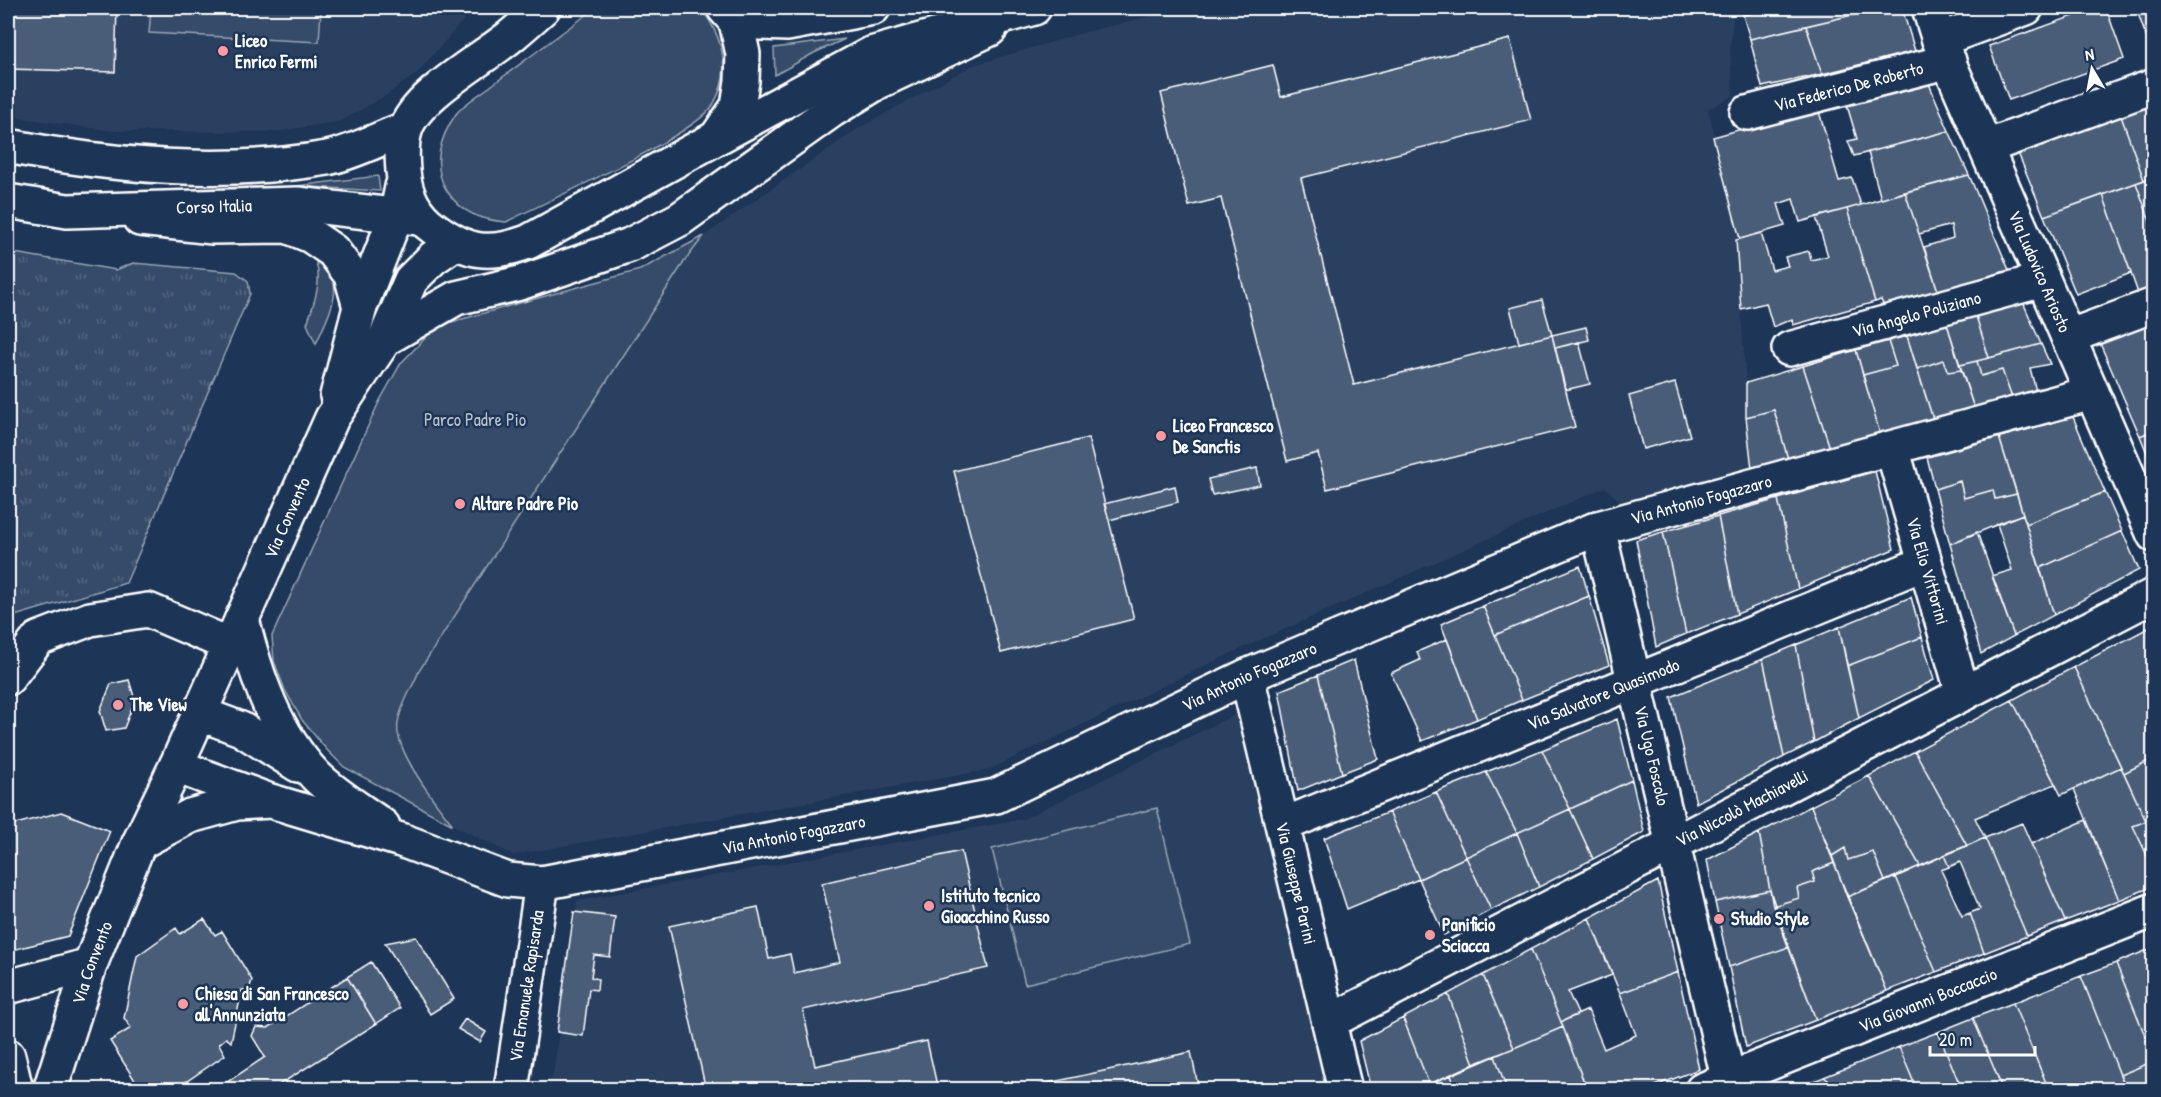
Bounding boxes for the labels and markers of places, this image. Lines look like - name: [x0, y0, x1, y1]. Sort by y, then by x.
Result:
- place label: Liceo Enrico Fermi: [235, 28, 318, 74]
- marker: Liceo Enrico Fermi: [216, 44, 230, 58]
- place label: Liceo Francesco De Sanctis: [1173, 413, 1274, 459]
- marker: Liceo Francesco De Sanctis: [1154, 429, 1168, 443]
- place label: Altare Padre Pio: [472, 491, 579, 516]
- marker: Altare Padre Pio: [453, 497, 467, 511]
- place label: The View: [129, 692, 188, 717]
- marker: The View: [111, 698, 125, 712]
- place label: Istituto tecnico Gioacchino Russo: [941, 883, 1050, 929]
- marker: Istituto tecnico Gioacchino Russo: [922, 899, 936, 913]
- place label: Studio Style: [1731, 906, 1810, 932]
- place label: Panificio Sciacca: [1442, 912, 1496, 958]
- marker: Studio Style: [1712, 912, 1726, 926]
- marker: Panificio Sciacca: [1423, 928, 1437, 942]
- place label: Chiesa di San Francesco all'Annunziata: [195, 981, 349, 1027]
- marker: Chiesa di San Francesco all'Annunziata: [176, 997, 190, 1011]

